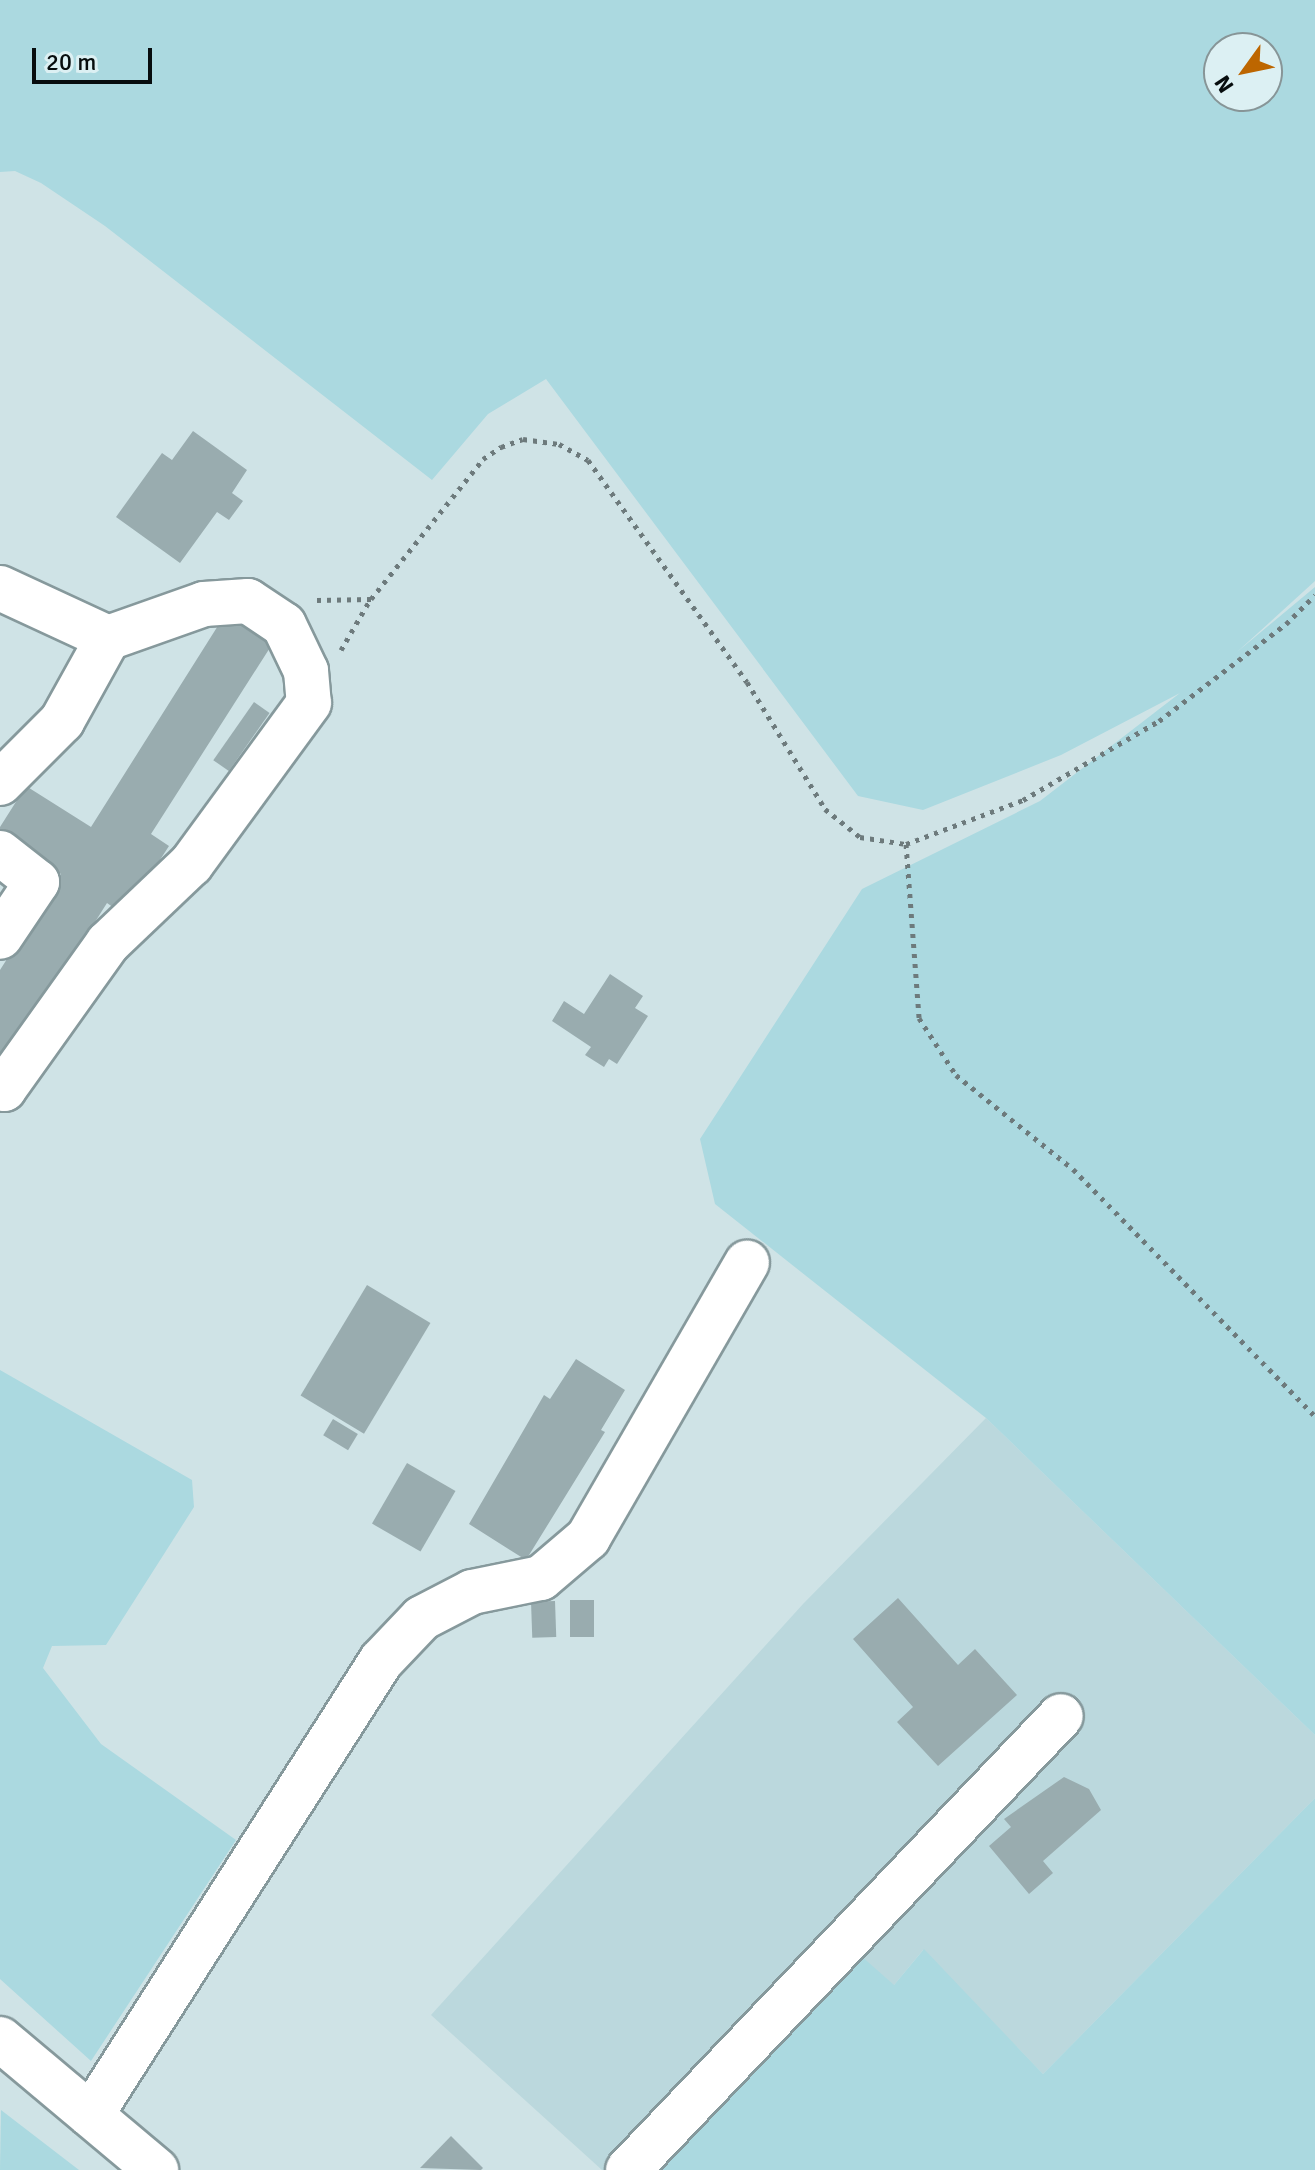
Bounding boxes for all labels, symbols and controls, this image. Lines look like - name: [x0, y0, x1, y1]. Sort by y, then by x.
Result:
- scale bar: [36, 32, 156, 82]
- north arrow: [1203, 32, 1283, 112]
- text: 20 m: [46, 47, 96, 77]
- text: N: [1209, 70, 1240, 98]

